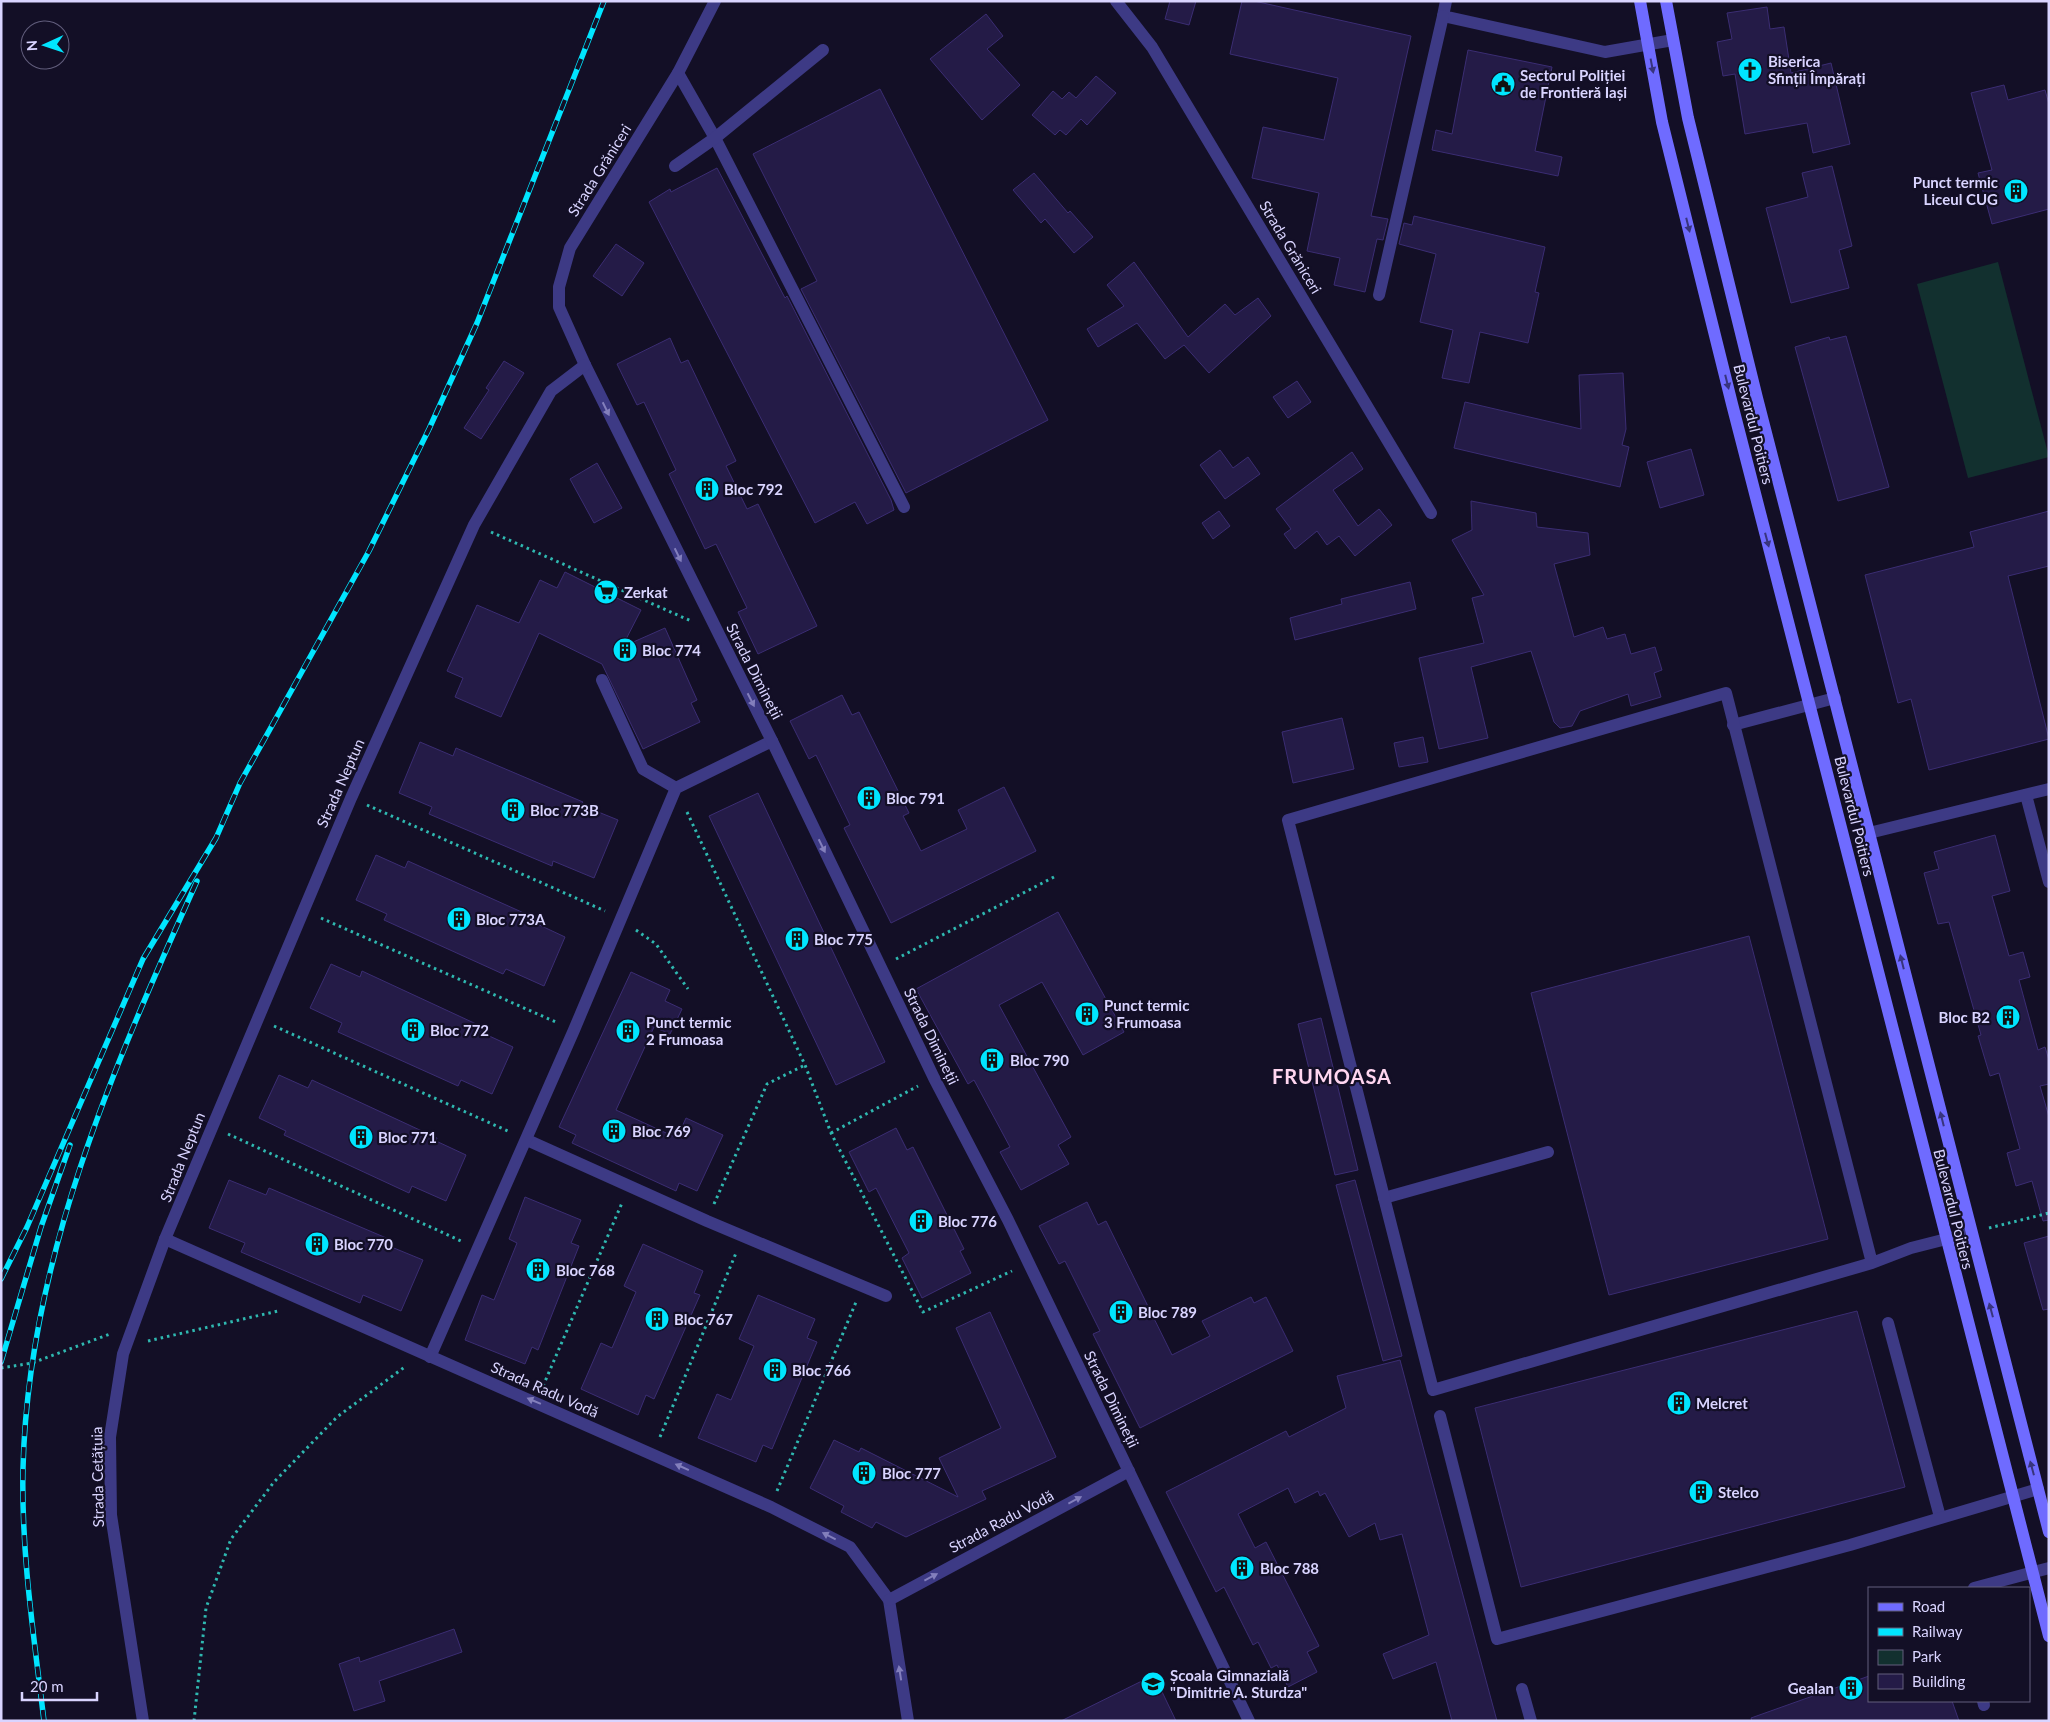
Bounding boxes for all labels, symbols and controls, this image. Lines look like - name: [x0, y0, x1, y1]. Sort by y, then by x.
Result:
- north arrow: [20, 20, 70, 70]
- text: N: [23, 40, 40, 52]
- place label: Biserica Sfinții Împărați: [1768, 52, 1866, 87]
- church icon: Biserica Sfinții Împărați: [1737, 57, 1763, 83]
- one-way arrow: [1648, 59, 1656, 75]
- place label: Sectorul Poliției de Frontieră Iași: [1520, 66, 1627, 101]
- public building icon: Sectorul Poliției de Frontieră Iași: [1490, 71, 1516, 97]
- street label: Strada Grăniceri: [563, 121, 635, 219]
- place label: Punct termic Liceul CUG: [1913, 173, 1998, 208]
- building icon: Punct termic Liceul CUG: [2003, 178, 2029, 204]
- street label: Strada Grăniceri: [1256, 197, 1326, 297]
- one-way arrow: [1684, 217, 1692, 232]
- street label: Bulevardul Poitiers: [1730, 362, 1778, 486]
- one-way arrow: [1723, 375, 1731, 390]
- one-way arrow: [603, 402, 611, 416]
- building icon: Bloc 792: [694, 476, 720, 502]
- place label: Bloc 792: [724, 480, 783, 498]
- one-way arrow: [1764, 532, 1772, 547]
- one-way arrow: [674, 547, 682, 562]
- supermarket icon: Zerkat: [593, 579, 619, 605]
- place label: Zerkat: [624, 583, 668, 601]
- street label: Strada Dimineții: [723, 620, 787, 722]
- building icon: Bloc 774: [612, 637, 638, 663]
- place label: Bloc 774: [642, 641, 701, 659]
- one-way arrow: [747, 693, 755, 707]
- street label: Strada Neptun: [312, 736, 368, 830]
- street label: Bulevardul Poitiers: [1831, 754, 1879, 878]
- building icon: Bloc 791: [856, 785, 882, 811]
- place label: Bloc 791: [886, 789, 945, 807]
- building icon: Bloc 773B: [500, 797, 526, 823]
- place label: Bloc 773B: [530, 801, 599, 819]
- one-way arrow: [818, 839, 826, 853]
- building icon: Bloc 773A: [446, 906, 472, 932]
- place label: Bloc 773A: [476, 910, 546, 928]
- building icon: Bloc 775: [784, 926, 810, 952]
- place label: Bloc 775: [814, 930, 873, 948]
- one-way arrow: [1898, 954, 1906, 969]
- street label: Strada Dimineții: [901, 985, 963, 1087]
- place label: Punct termic 3 Frumoasa: [1104, 996, 1189, 1031]
- building icon: Punct termic 3 Frumoasa: [1074, 1001, 1100, 1027]
- building icon: Bloc B2: [1995, 1004, 2021, 1030]
- place label: Bloc B2: [1938, 1008, 1990, 1026]
- place label: Punct termic 2 Frumoasa: [646, 1013, 731, 1048]
- building icon: Bloc 772: [400, 1017, 426, 1043]
- building icon: Punct termic 2 Frumoasa: [615, 1018, 641, 1044]
- place label: Bloc 772: [430, 1021, 489, 1039]
- building icon: Bloc 790: [979, 1047, 1005, 1073]
- place label: Bloc 790: [1010, 1051, 1069, 1069]
- district label: FRUMOASA: [1272, 1064, 1392, 1088]
- street label: Strada Neptun: [156, 1109, 208, 1205]
- one-way arrow: [1938, 1112, 1946, 1127]
- building icon: Bloc 769: [601, 1118, 627, 1144]
- place label: Bloc 769: [632, 1122, 691, 1140]
- building icon: Bloc 771: [348, 1124, 374, 1150]
- place label: Bloc 771: [378, 1128, 437, 1146]
- street label: Bulevardul Poitiers: [1930, 1147, 1978, 1271]
- building icon: Bloc 776: [908, 1208, 934, 1234]
- place label: Bloc 776: [938, 1212, 997, 1230]
- building icon: Bloc 770: [304, 1231, 330, 1257]
- place label: Bloc 770: [334, 1235, 393, 1253]
- building icon: Bloc 768: [525, 1257, 551, 1283]
- place label: Bloc 768: [556, 1261, 615, 1279]
- building icon: Bloc 789: [1108, 1299, 1134, 1325]
- place label: Bloc 789: [1138, 1303, 1197, 1321]
- one-way arrow: [1987, 1303, 1995, 1318]
- building icon: Bloc 767: [644, 1306, 670, 1332]
- place label: Bloc 767: [674, 1310, 733, 1328]
- street label: Strada Dimineții: [1081, 1348, 1143, 1450]
- street label: Strada Radu Vodă: [488, 1357, 602, 1421]
- building icon: Bloc 766: [762, 1357, 788, 1383]
- place label: Bloc 766: [792, 1361, 851, 1379]
- building icon: Melcret: [1666, 1390, 1692, 1416]
- place label: Melcret: [1696, 1394, 1748, 1412]
- one-way arrow: [526, 1397, 541, 1405]
- street label: Strada Cetățuia: [87, 1426, 107, 1528]
- building icon: Bloc 777: [851, 1460, 877, 1486]
- one-way arrow: [2028, 1460, 2036, 1475]
- one-way arrow: [675, 1463, 689, 1471]
- place label: Bloc 777: [882, 1464, 941, 1482]
- building icon: Stelco: [1688, 1479, 1714, 1505]
- place label: Stelco: [1718, 1483, 1759, 1501]
- street label: Strada Radu Vodă: [946, 1486, 1056, 1556]
- one-way arrow: [1067, 1496, 1082, 1504]
- one-way arrow: [822, 1532, 836, 1540]
- building icon: Bloc 788: [1229, 1555, 1255, 1581]
- place label: Bloc 788: [1260, 1559, 1319, 1577]
- one-way arrow: [924, 1573, 939, 1581]
- legend: [1868, 1587, 2030, 1702]
- text: Road: [1912, 1597, 1945, 1615]
- text: Railway: [1912, 1622, 1963, 1640]
- text: Park: [1912, 1647, 1942, 1665]
- one-way arrow: [896, 1664, 904, 1680]
- place label: Școala Gimnazială "Dimitrie A. Sturdza": [1170, 1666, 1307, 1701]
- scale bar: [22, 1670, 98, 1702]
- school or university icon: Școala Gimnazială "Dimitrie A. Sturdza": [1140, 1671, 1166, 1697]
- text: Building: [1912, 1672, 1965, 1690]
- building icon: Gealan: [1838, 1675, 1864, 1701]
- text: 20 m: [30, 1677, 64, 1695]
- place label: Gealan: [1788, 1679, 1834, 1697]

